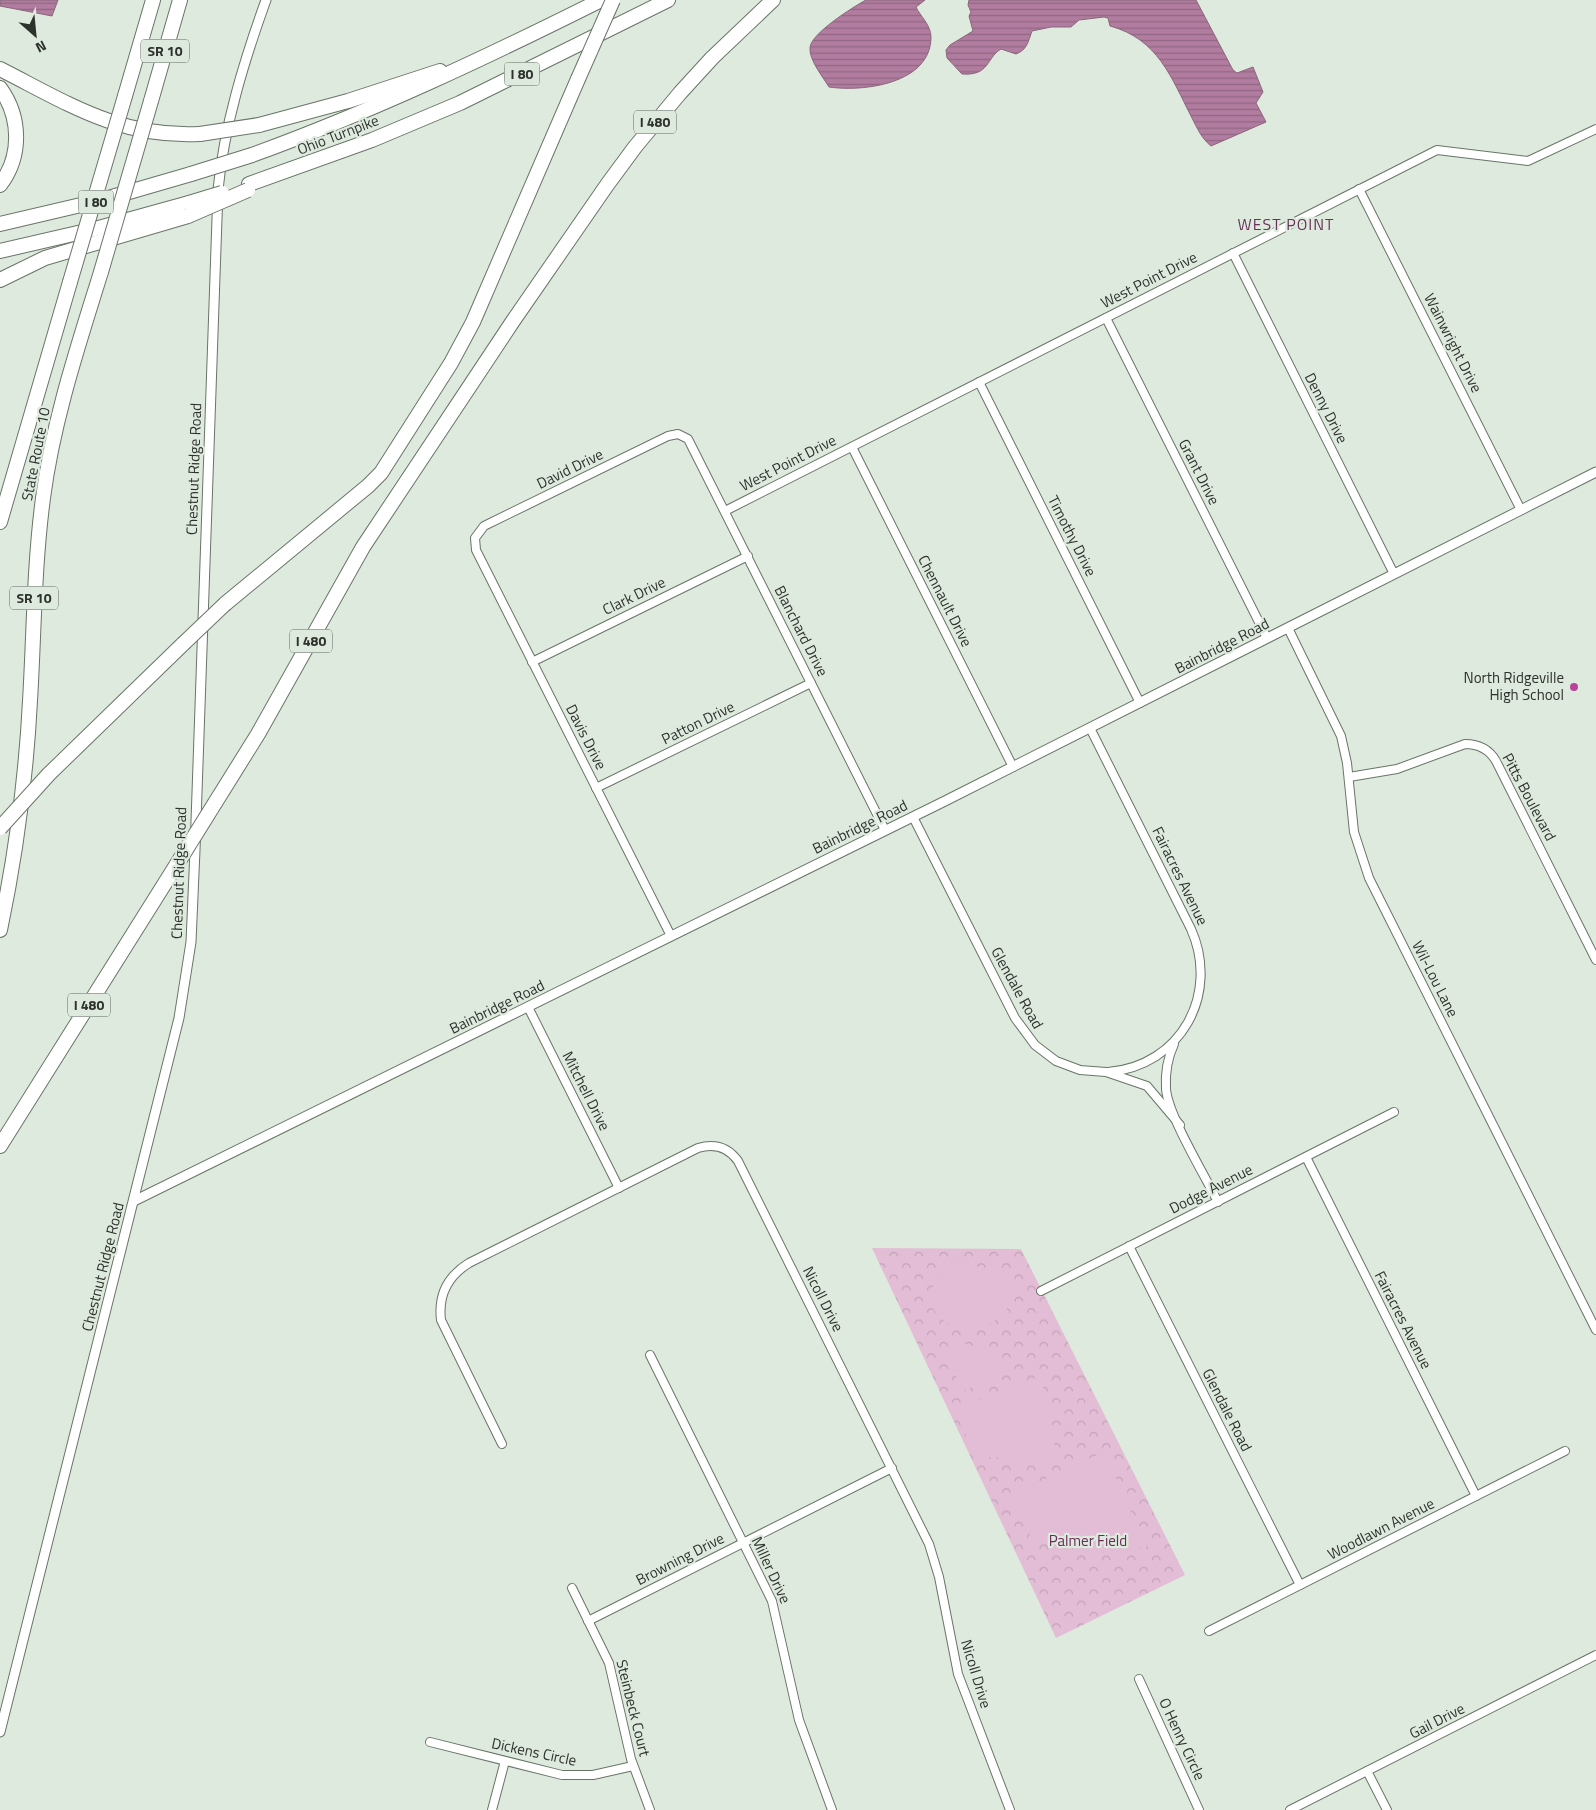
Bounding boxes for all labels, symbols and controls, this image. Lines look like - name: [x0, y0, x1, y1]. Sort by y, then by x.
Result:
- north arrow: [10, 10, 60, 60]
- text: N: [32, 35, 50, 59]
- road number: SR 10: [141, 40, 189, 62]
- road number: I 80: [504, 62, 540, 86]
- street label: Ohio Turnpike: [294, 108, 382, 161]
- road number: I 480: [634, 110, 676, 134]
- road number: I 80: [78, 190, 114, 213]
- district label: WEST POINT: [1238, 212, 1334, 236]
- street label: West Point Drive: [1097, 245, 1201, 314]
- street label: Wainwright Drive: [1418, 289, 1488, 396]
- street label: Denny Drive: [1299, 368, 1354, 447]
- street label: Chestnut Ridge Road: [180, 403, 207, 535]
- street label: State Route 10: [15, 405, 56, 503]
- street label: West Point Drive: [736, 428, 840, 497]
- street label: Grant Drive: [1173, 435, 1226, 509]
- street label: David Drive: [533, 443, 607, 495]
- street label: Timothy Drive: [1042, 491, 1103, 580]
- street label: Chennault Drive: [912, 551, 978, 651]
- street label: Clark Drive: [598, 570, 669, 621]
- street label: Blanchard Drive: [769, 581, 834, 680]
- road number: SR 10: [10, 586, 58, 610]
- street label: Bainbridge Road: [1170, 612, 1273, 679]
- road number: I 480: [290, 630, 332, 652]
- place label: North Ridgeville High School: [1464, 666, 1564, 706]
- marker: North Ridgeville High School: [1568, 681, 1580, 693]
- street label: Patton Drive: [657, 695, 738, 750]
- street label: Davis Drive: [560, 700, 613, 773]
- street label: Pitts Boulevard: [1497, 749, 1562, 845]
- street label: Bainbridge Road: [808, 794, 911, 860]
- street label: Chestnut Ridge Road: [165, 807, 192, 939]
- street label: Fairacres Avenue: [1147, 823, 1214, 929]
- street label: Wil-Lou Lane: [1406, 936, 1465, 1021]
- street label: Glendale Road: [985, 943, 1049, 1033]
- street label: Bainbridge Road: [445, 974, 548, 1040]
- road number: I 480: [68, 994, 110, 1016]
- street label: Mitchell Drive: [557, 1047, 616, 1134]
- street label: Dodge Avenue: [1165, 1158, 1257, 1219]
- street label: Chestnut Ridge Road: [75, 1200, 130, 1334]
- street label: Nicoll Drive: [797, 1262, 850, 1336]
- street label: Fairacres Avenue: [1369, 1267, 1438, 1373]
- street label: Glendale Road: [1197, 1364, 1258, 1455]
- street label: Woodlawn Avenue: [1323, 1492, 1438, 1565]
- street label: Browning Drive: [631, 1526, 728, 1591]
- park label: Palmer Field: [1049, 1529, 1127, 1552]
- street label: Miller Drive: [746, 1532, 797, 1607]
- street label: Nicoll Drive: [955, 1637, 998, 1711]
- street label: Steinbeck Court: [610, 1657, 657, 1759]
- street label: O Henry Circle: [1153, 1694, 1212, 1784]
- street label: Gail Drive: [1405, 1697, 1469, 1744]
- street label: Dickens Circle: [489, 1731, 579, 1772]

